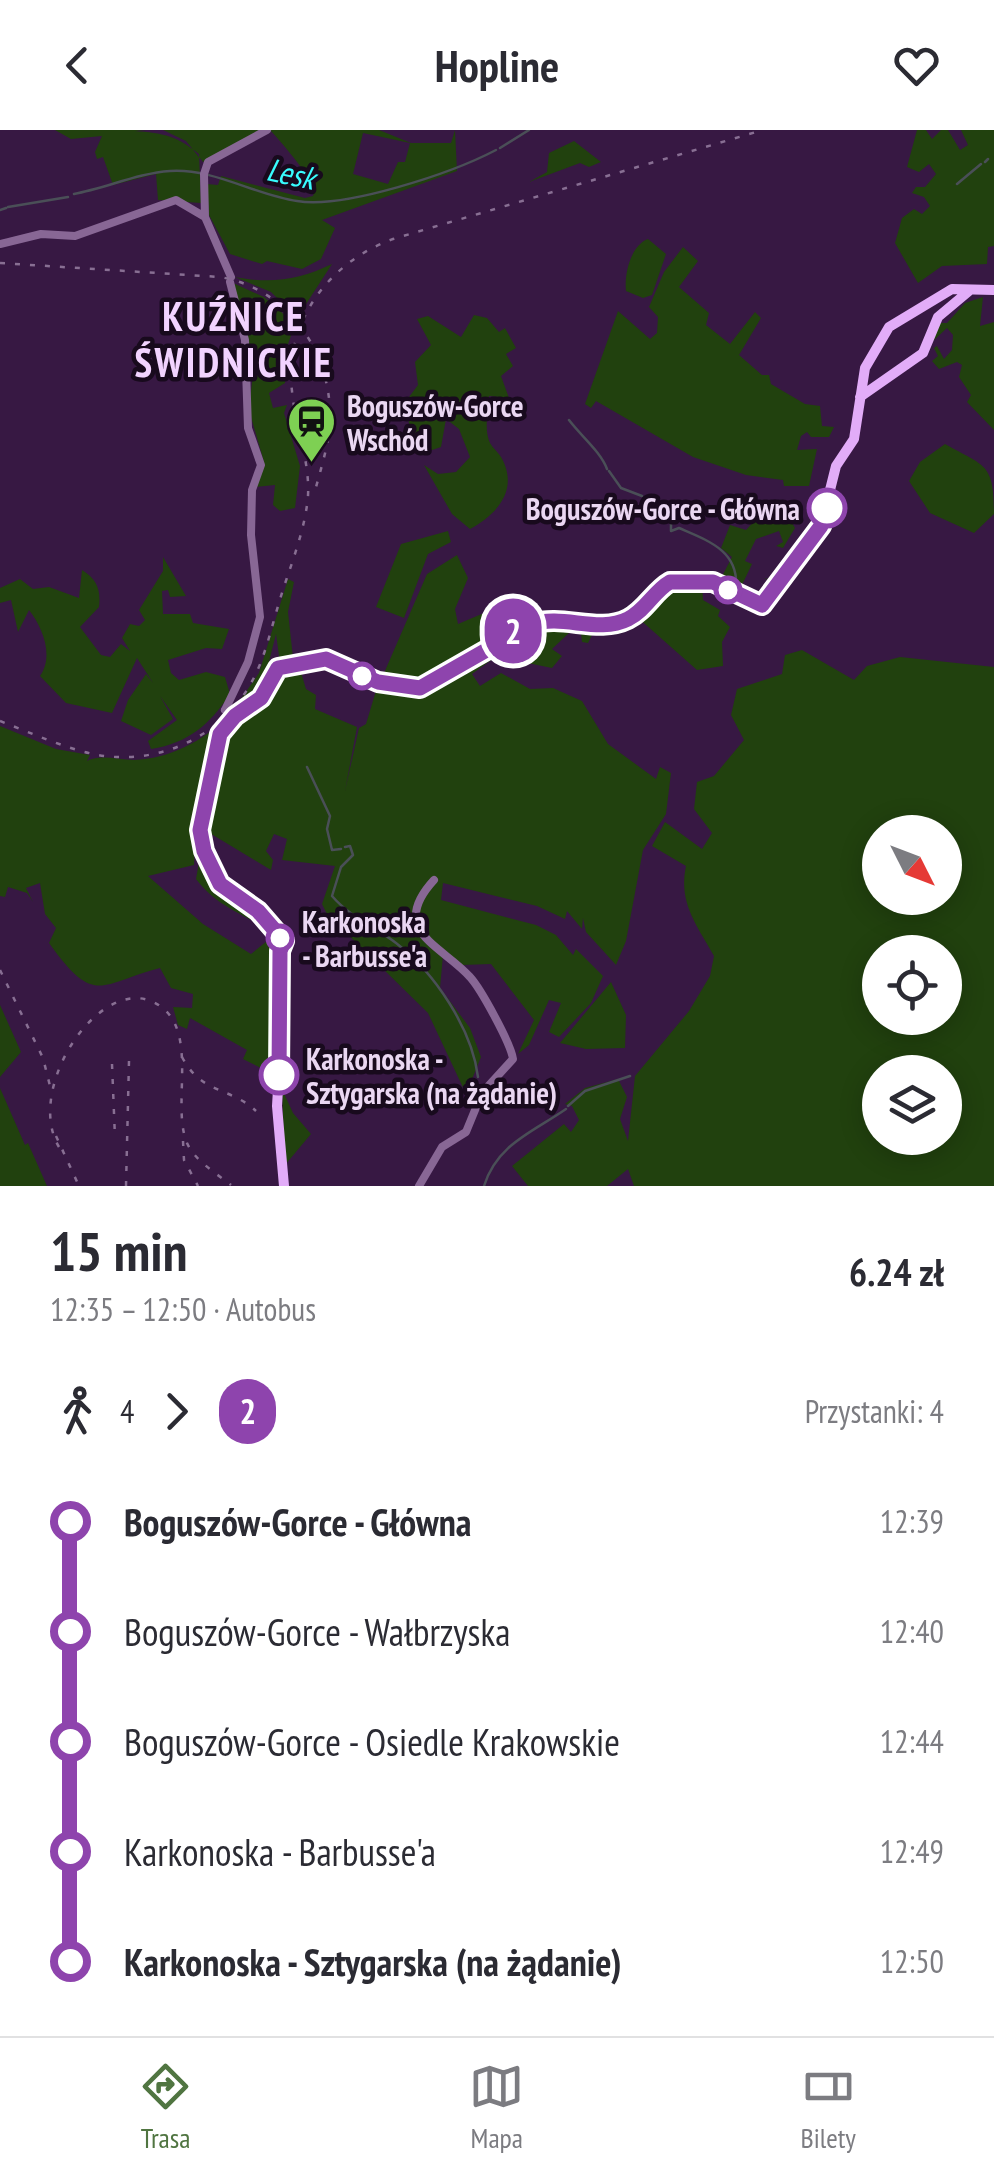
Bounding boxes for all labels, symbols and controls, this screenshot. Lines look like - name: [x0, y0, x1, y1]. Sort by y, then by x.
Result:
- text: Hopline: [435, 36, 559, 94]
- icon: back: [50, 38, 105, 93]
- icon: heart: [889, 38, 944, 93]
- water label: Lesk: [263, 147, 322, 199]
- district label: KUŹNICE ŚWIDNICKIE: [134, 290, 334, 388]
- place label: Boguszów-Gorce Wschód: [346, 386, 524, 459]
- station icon: Boguszów-Gorce Wschód: [286, 396, 338, 464]
- place label: Boguszów-Gorce - Główna: [526, 489, 800, 528]
- marker: Boguszów-Gorce - Główna: [808, 489, 846, 527]
- unlabelled marker: [715, 577, 741, 603]
- line badge: 2: [480, 598, 546, 664]
- text: 2: [505, 608, 521, 654]
- unlabelled marker: [349, 663, 375, 689]
- north arrow: [862, 815, 962, 915]
- map controls: [862, 815, 962, 1155]
- place label: Karkonoska - Barbusse'a: [302, 902, 427, 975]
- marker: Karkonoska - Barbusse'a: [267, 925, 293, 951]
- button: locate: [862, 935, 962, 1035]
- place label: Karkonoska - Sztygarska (na żądanie): [306, 1039, 557, 1112]
- button: layers: [862, 1055, 962, 1155]
- marker: Karkonoska - Sztygarska (na żądanie): [260, 1056, 298, 1094]
- text: 15 min: [50, 1215, 187, 1286]
- text: 6.24 zł: [849, 1247, 944, 1296]
- text: 12:35 – 12:50 · Autobus: [50, 1288, 316, 1330]
- icon: walk: [50, 1384, 105, 1439]
- icon: forward: [149, 1384, 204, 1439]
- text: 2: [239, 1388, 256, 1434]
- text: 4: [120, 1390, 134, 1432]
- text: Przystanki: 4: [805, 1390, 944, 1432]
- text: Boguszów-Gorce - Główna: [124, 1497, 471, 1546]
- text: 12:39: [880, 1500, 944, 1542]
- text: Boguszów-Gorce - Wałbrzyska: [124, 1607, 510, 1656]
- text: 12:40: [880, 1610, 944, 1652]
- text: Boguszów-Gorce - Osiedle Krakowskie: [124, 1717, 620, 1766]
- text: 12:44: [880, 1720, 944, 1762]
- text: Karkonoska - Barbusse'a: [124, 1827, 436, 1876]
- text: 12:49: [880, 1830, 944, 1872]
- text: Karkonoska - Sztygarska (na żądanie): [124, 1937, 622, 1986]
- text: 12:50: [880, 1940, 944, 1982]
- tab: Trasa: [138, 2059, 193, 2156]
- tab: Mapa: [469, 2059, 524, 2156]
- tab: Bilety: [800, 2059, 856, 2156]

